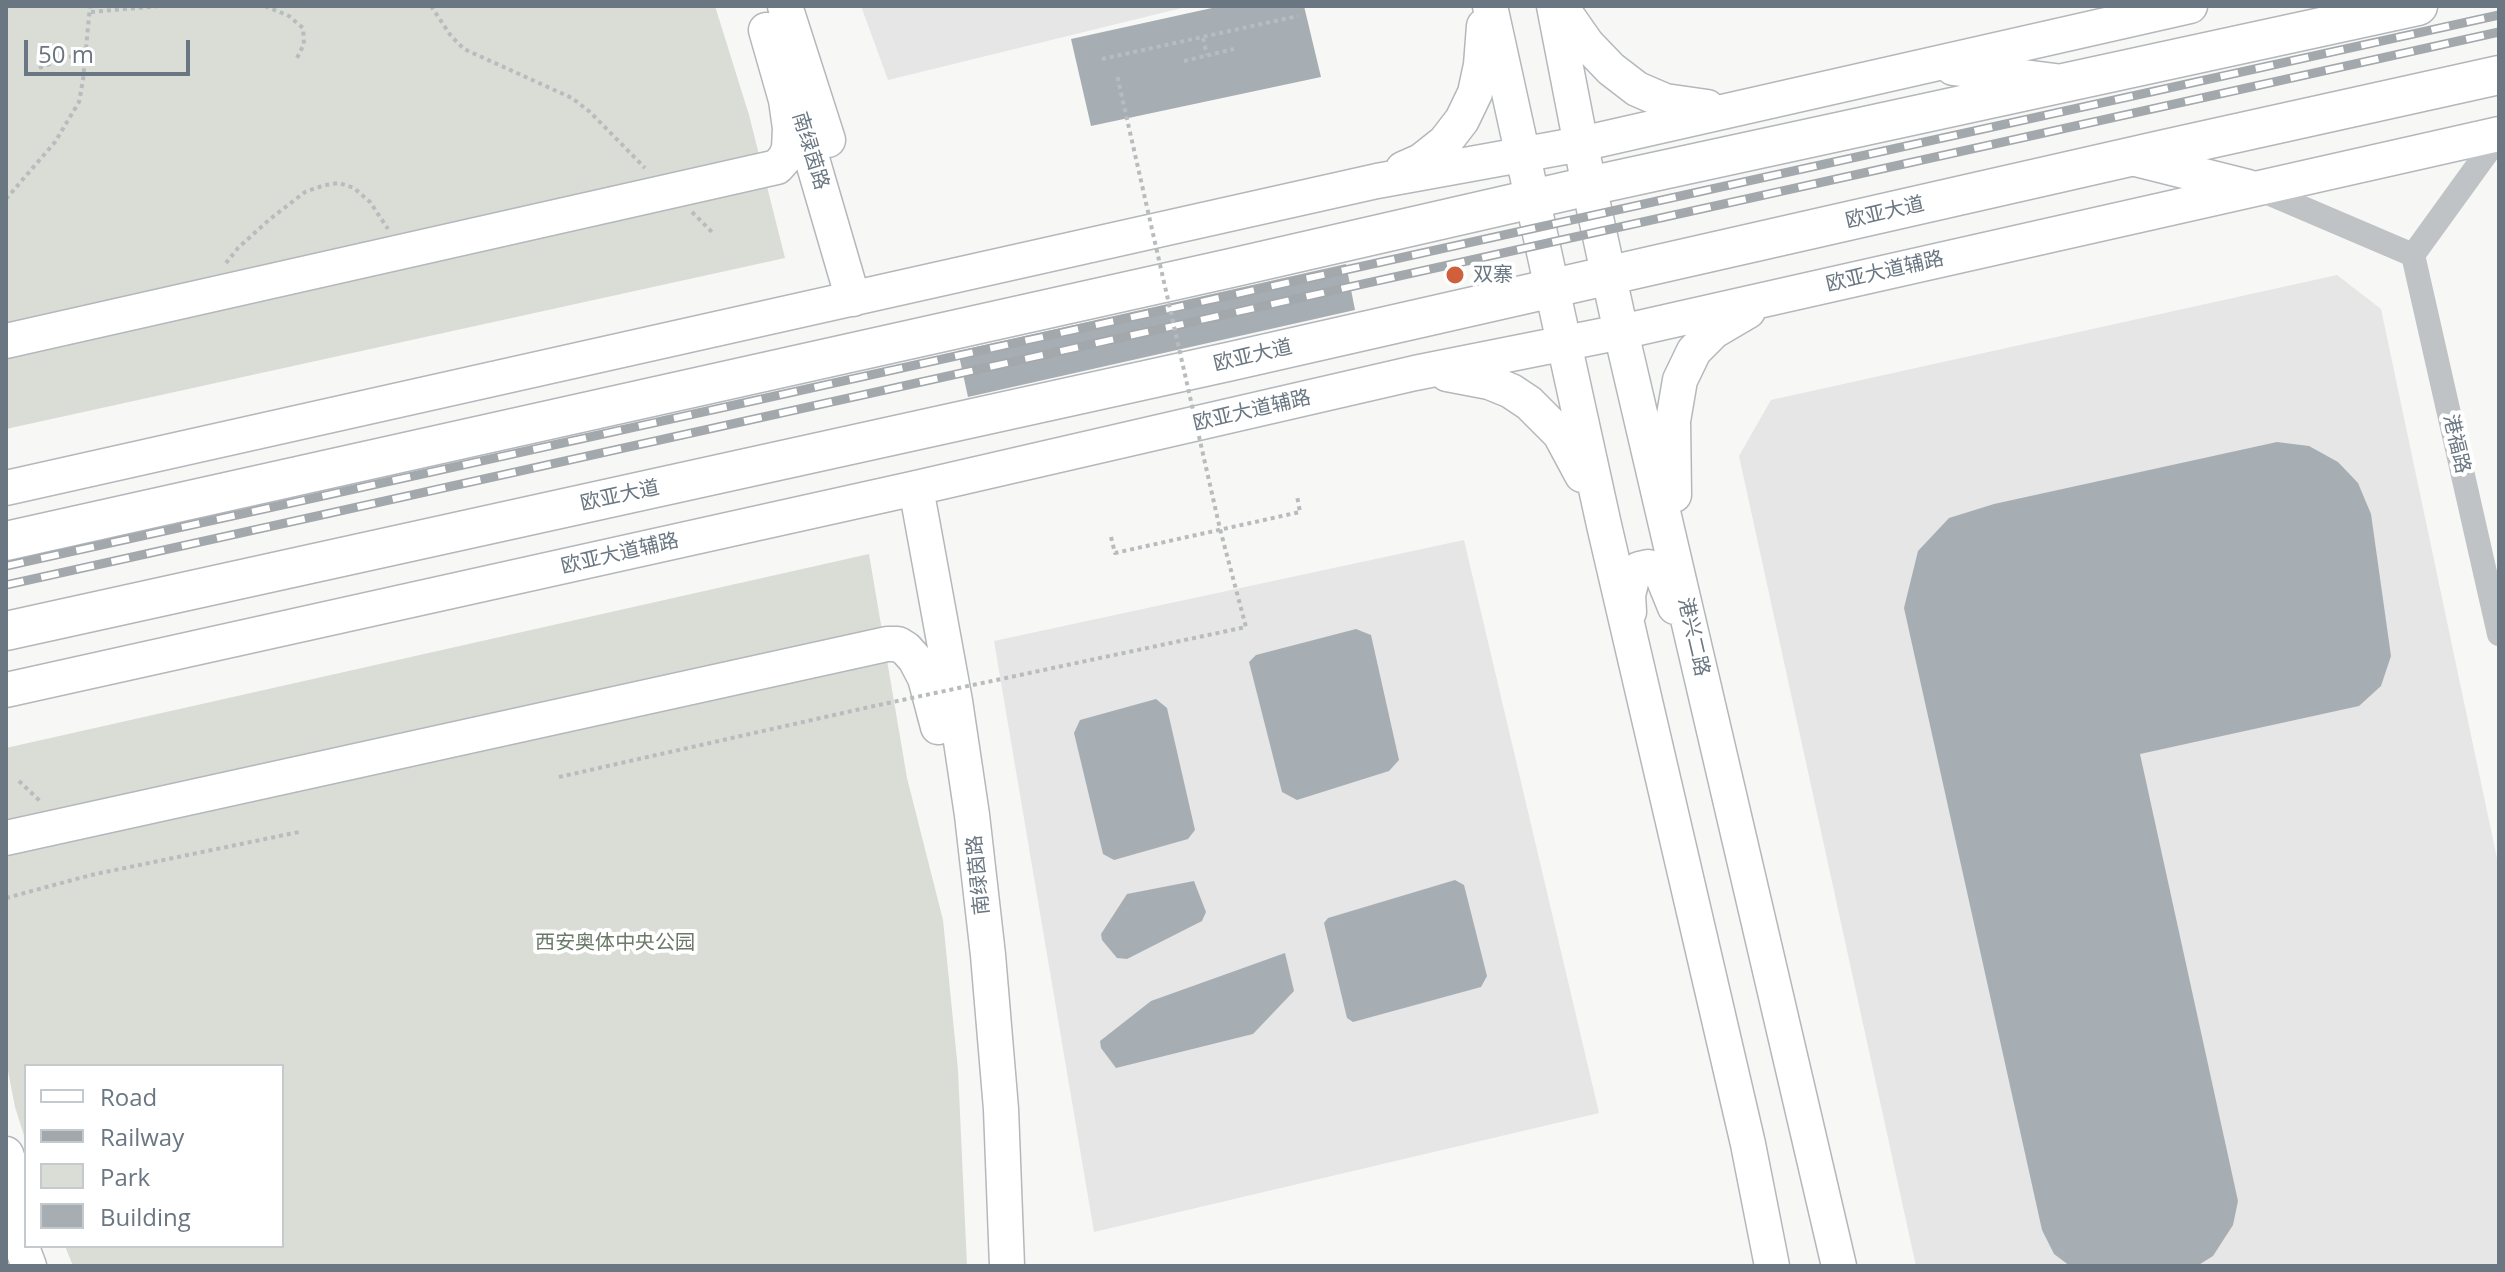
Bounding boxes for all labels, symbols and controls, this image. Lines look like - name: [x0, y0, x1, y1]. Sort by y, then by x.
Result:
- scale bar: [28, 24, 194, 74]
- text: 50 m: [38, 37, 94, 70]
- street label: 南绿茵路: [787, 109, 833, 193]
- street label: 欧亚大道: [1843, 192, 1927, 234]
- street label: 欧亚大道辅路: [1824, 247, 1946, 297]
- place label: 双寨: [1473, 263, 1513, 287]
- marker: 双寨: [1444, 264, 1466, 286]
- street label: 欧亚大道: [1211, 335, 1295, 377]
- street label: 欧亚大道辅路: [1191, 386, 1313, 436]
- street label: 港福路: [2438, 412, 2474, 476]
- street label: 欧亚大道: [578, 476, 662, 516]
- street label: 欧亚大道辅路: [559, 529, 681, 579]
- street label: 港兴二路: [1672, 595, 1714, 679]
- street label: 南绿茵路: [963, 834, 995, 916]
- park label: 西安奥体中央公园: [535, 931, 695, 955]
- legend: [24, 1064, 284, 1248]
- text: Road: [100, 1080, 157, 1113]
- text: Railway: [100, 1120, 184, 1153]
- text: Park: [100, 1160, 150, 1193]
- text: Building: [100, 1200, 191, 1233]

